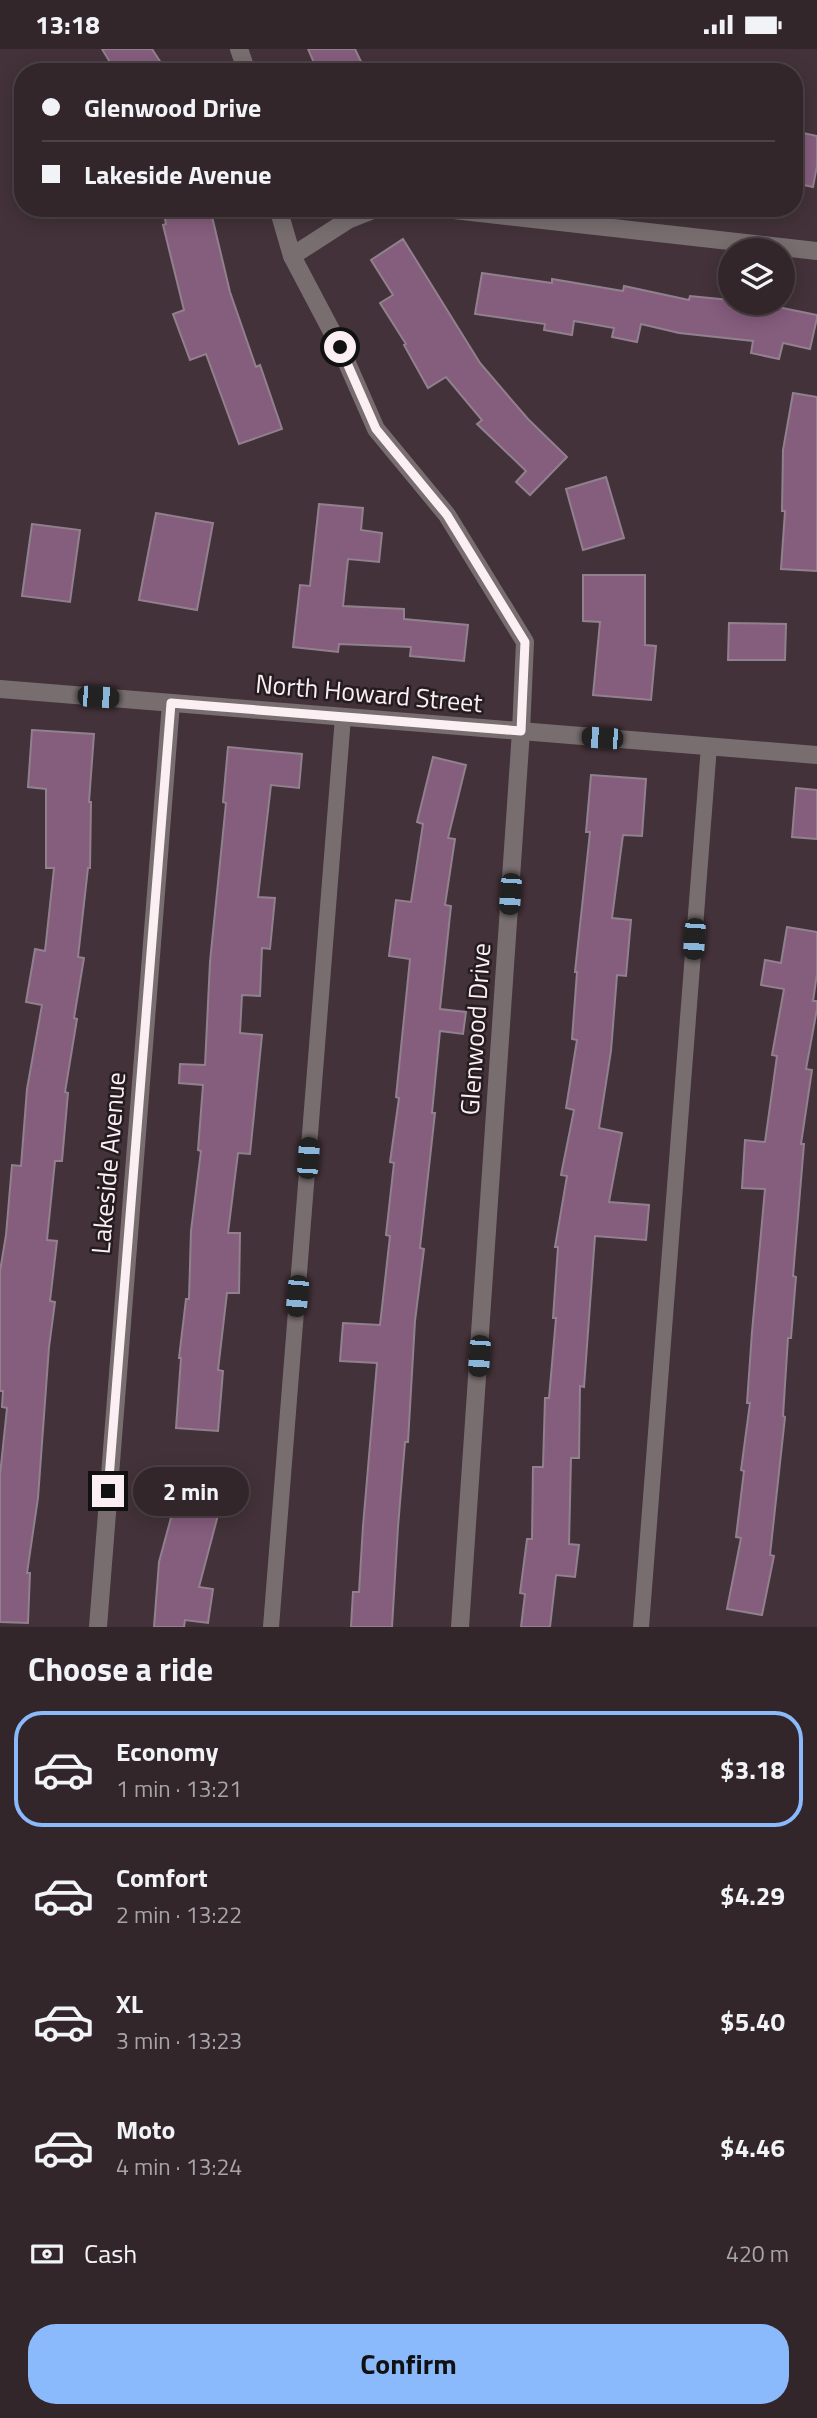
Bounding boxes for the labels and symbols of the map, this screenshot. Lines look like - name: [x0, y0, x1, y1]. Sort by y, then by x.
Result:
- route start: [324, 331, 356, 363]
- street label: North Howard Street: [254, 664, 484, 722]
- car: [77, 685, 120, 709]
- car: [581, 726, 624, 750]
- car: [499, 872, 522, 916]
- car: [683, 917, 706, 961]
- street label: Glenwood Drive: [450, 942, 500, 1116]
- street label: Lakeside Avenue: [81, 1070, 135, 1256]
- car: [297, 1136, 320, 1180]
- car: [285, 1274, 310, 1318]
- car: [468, 1334, 491, 1378]
- callout: 2 min: [132, 1467, 248, 1515]
- route end: [92, 1475, 124, 1507]

